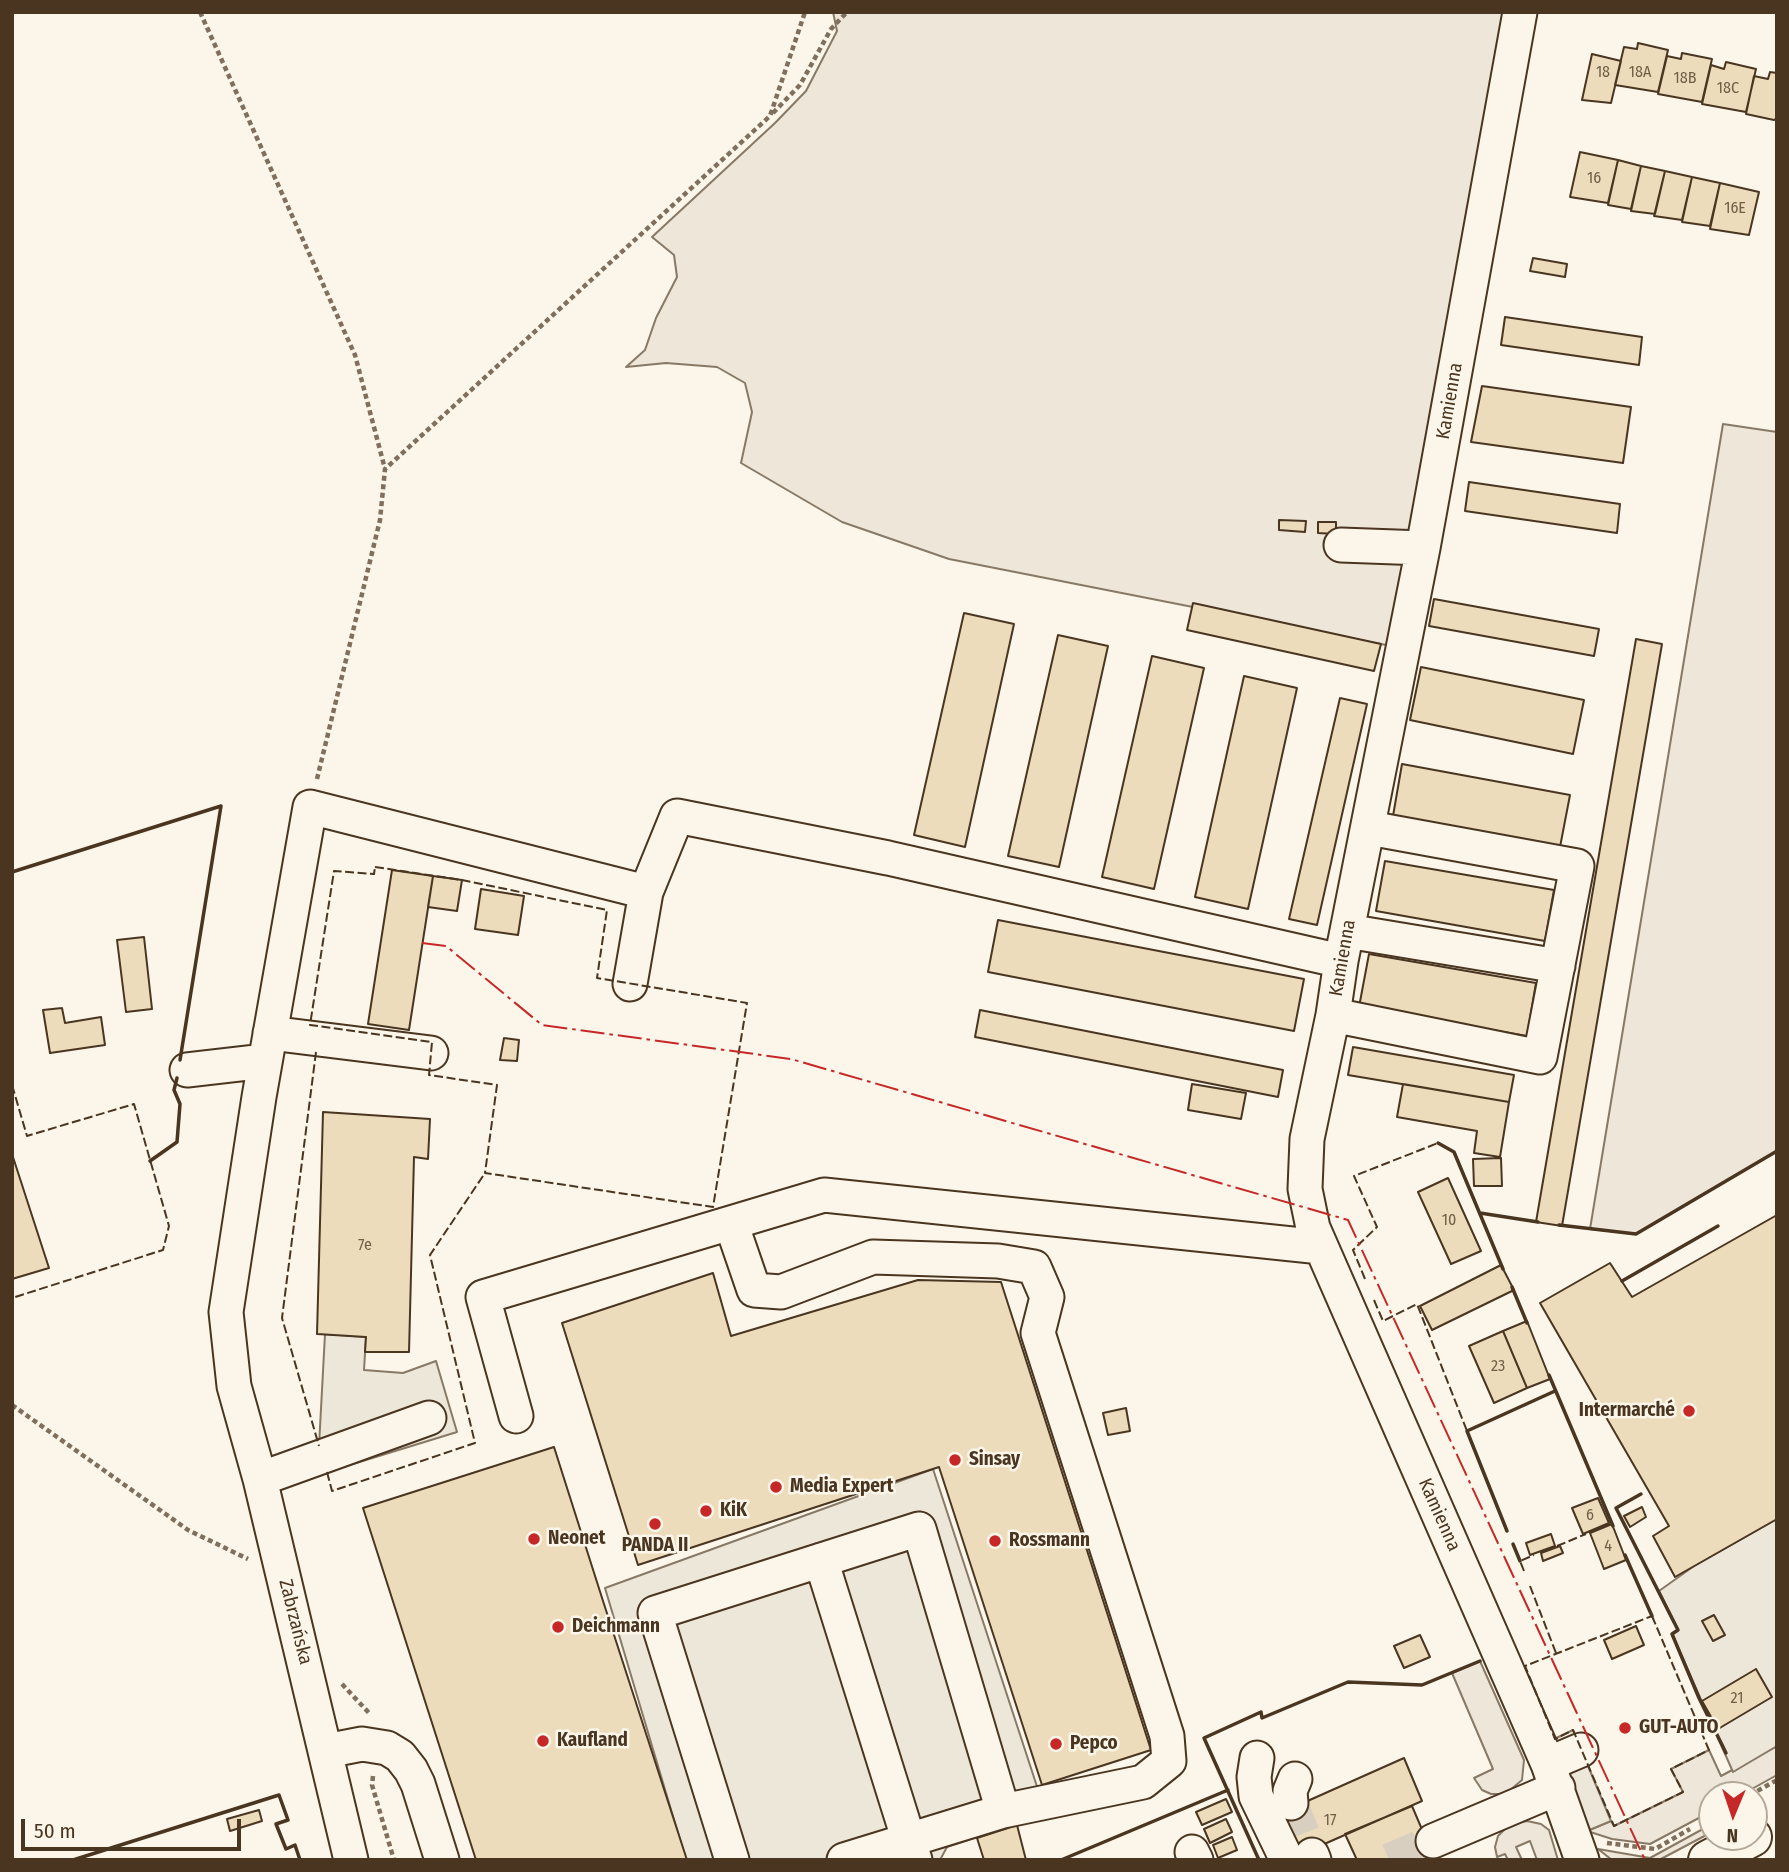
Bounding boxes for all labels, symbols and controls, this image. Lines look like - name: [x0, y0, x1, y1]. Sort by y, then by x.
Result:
- house number: 18: [1596, 63, 1610, 83]
- house number: 18A: [1629, 63, 1651, 83]
- house number: 18B: [1674, 69, 1696, 89]
- house number: 18C: [1717, 79, 1739, 99]
- house number: 16: [1587, 169, 1601, 189]
- house number: 16E: [1724, 199, 1746, 219]
- street label: Kamienna: [1432, 361, 1468, 441]
- street label: Kamienna: [1325, 918, 1361, 998]
- house number: 10: [1442, 1211, 1456, 1231]
- house number: 7e: [358, 1236, 372, 1256]
- house number: 23: [1491, 1357, 1505, 1377]
- place label: Intermarché: [1579, 1400, 1675, 1422]
- marker: Intermarché: [1681, 1403, 1697, 1419]
- place label: Sinsay: [969, 1449, 1020, 1471]
- marker: Sinsay: [947, 1452, 963, 1468]
- street label: Kamienna: [1413, 1475, 1465, 1555]
- place label: Media Expert: [790, 1476, 893, 1498]
- marker: Media Expert: [768, 1479, 784, 1495]
- place label: KiK: [720, 1500, 747, 1522]
- marker: KiK: [698, 1503, 714, 1519]
- house number: 6: [1586, 1506, 1594, 1526]
- marker: PANDA II: [647, 1516, 663, 1532]
- place label: Neonet: [548, 1528, 605, 1550]
- place label: Rossmann: [1009, 1530, 1090, 1552]
- marker: Neonet: [526, 1531, 542, 1547]
- marker: Rossmann: [987, 1533, 1003, 1549]
- place label: PANDA II: [622, 1535, 688, 1557]
- house number: 4: [1604, 1537, 1612, 1557]
- street label: Zabrzańska: [273, 1577, 317, 1667]
- place label: Deichmann: [572, 1616, 660, 1638]
- marker: Deichmann: [550, 1619, 566, 1635]
- house number: 21: [1731, 1689, 1743, 1709]
- place label: GUT-AUTO: [1639, 1717, 1719, 1739]
- marker: GUT-AUTO: [1617, 1720, 1633, 1736]
- place label: Kaufland: [557, 1730, 628, 1752]
- marker: Kaufland: [535, 1733, 551, 1749]
- place label: Pepco: [1070, 1733, 1118, 1755]
- marker: Pepco: [1048, 1736, 1064, 1752]
- north arrow: [1698, 1781, 1768, 1851]
- scale bar: [24, 1806, 245, 1850]
- house number: 17: [1324, 1811, 1336, 1831]
- text: 50 m: [34, 1818, 76, 1844]
- text: N: [1726, 1824, 1738, 1847]

